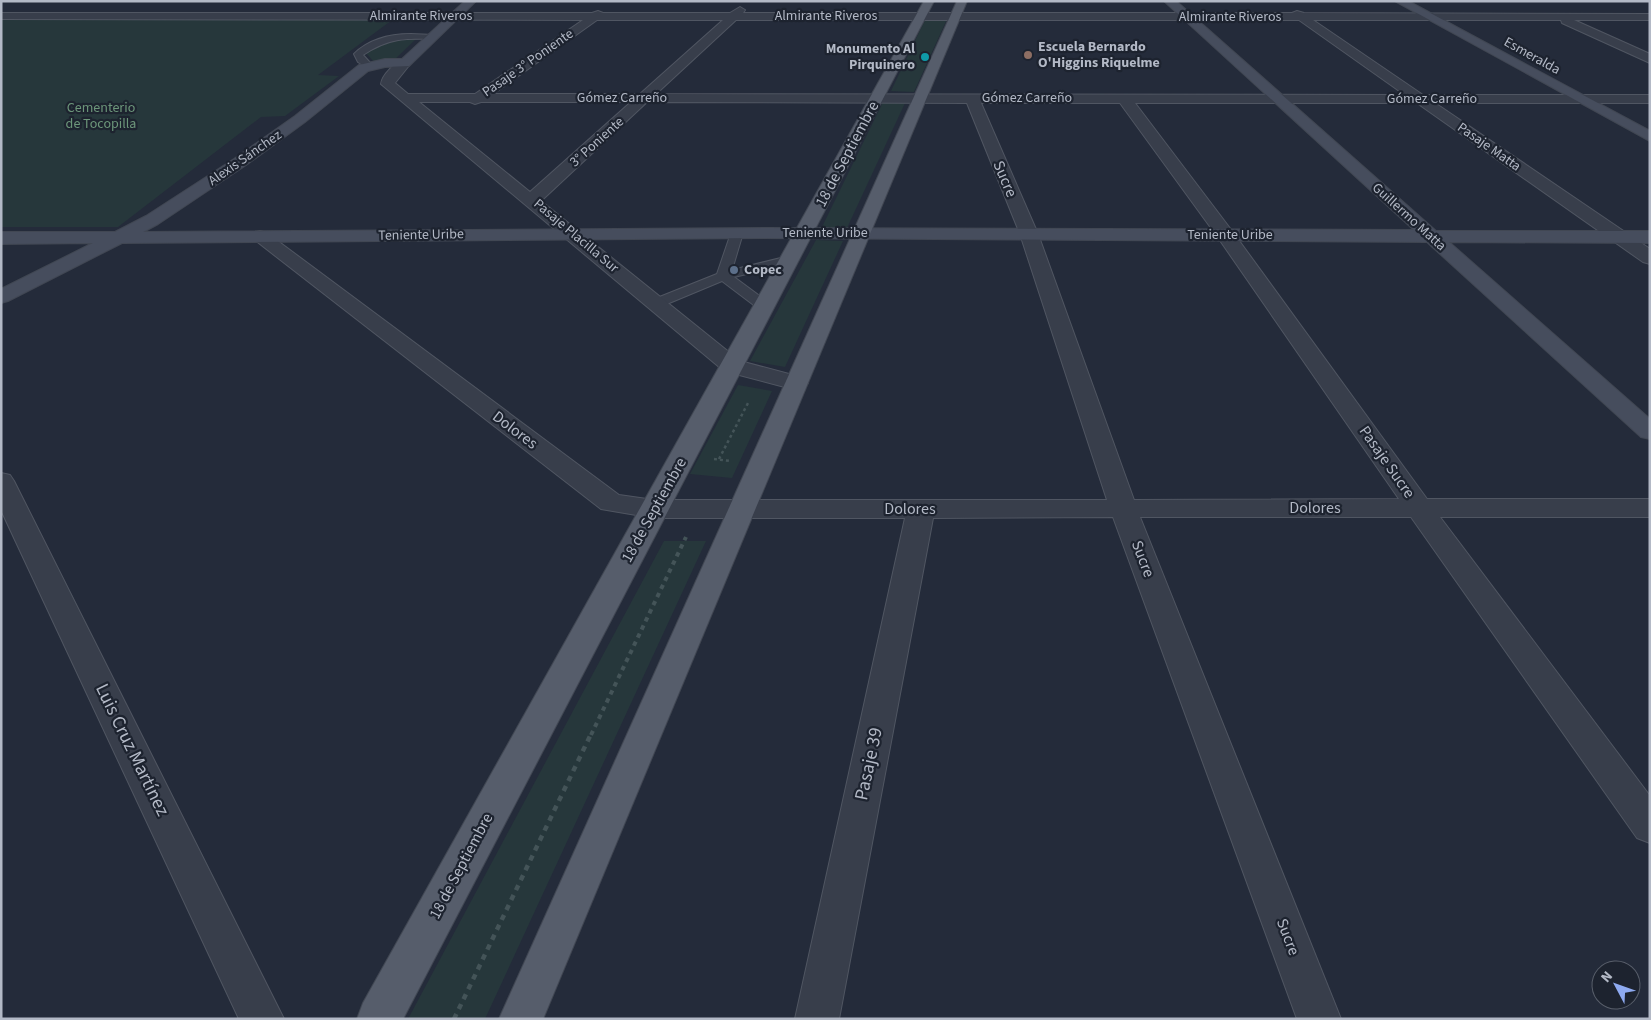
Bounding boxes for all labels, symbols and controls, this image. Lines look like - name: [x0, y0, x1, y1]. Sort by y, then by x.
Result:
- street label: Almirante Riveros: [370, 6, 472, 26]
- street label: Almirante Riveros: [775, 6, 877, 26]
- street label: Almirante Riveros: [1179, 7, 1281, 27]
- street label: Pasaje 3° Poniente: [478, 24, 578, 102]
- street label: Esmeralda: [1500, 32, 1564, 80]
- place label: Escuela Bernardo O'Higgins Riquelme: [1038, 37, 1160, 73]
- place label: Monumento Al Pirquinero: [826, 39, 915, 75]
- marker: Escuela Bernardo O'Higgins Riquelme: [1022, 49, 1034, 61]
- marker: Monumento Al Pirquinero: [919, 51, 931, 63]
- street label: Gómez Carreño: [577, 88, 667, 108]
- street label: Gómez Carreño: [982, 88, 1072, 108]
- street label: Gómez Carreño: [1387, 89, 1477, 109]
- street label: 18 de Septiembre: [810, 97, 884, 211]
- park label: Cementerio de Tocopilla: [66, 98, 136, 134]
- street label: 3° Poniente: [566, 112, 629, 172]
- street label: Pasaje Matta: [1453, 118, 1525, 176]
- street label: Alexis Sánchez: [204, 125, 286, 191]
- street label: Sucre: [987, 157, 1023, 201]
- street label: Guillermo Matta: [1368, 178, 1450, 256]
- street label: Pasaje Placilla Sur: [529, 194, 623, 278]
- street label: Teniente Uribe: [782, 223, 868, 243]
- street label: Teniente Uribe: [378, 224, 464, 246]
- street label: Teniente Uribe: [1187, 225, 1273, 245]
- place label: Copec: [744, 260, 782, 280]
- marker: Copec: [728, 264, 740, 276]
- street label: Dolores: [488, 406, 542, 454]
- street label: Pasaje Sucre: [1354, 421, 1420, 503]
- street label: 18 de Septiembre: [616, 453, 692, 566]
- street label: Dolores: [1289, 497, 1341, 519]
- street label: Dolores: [884, 498, 936, 520]
- street label: Sucre: [1126, 537, 1160, 581]
- street label: Luis Cruz Martínez: [88, 679, 176, 821]
- street label: Pasaje 39: [848, 725, 890, 803]
- street label: 18 de Septiembre: [424, 809, 498, 923]
- street label: Sucre: [1271, 915, 1305, 959]
- north arrow: [1591, 960, 1641, 1010]
- text: N: [1596, 967, 1618, 987]

